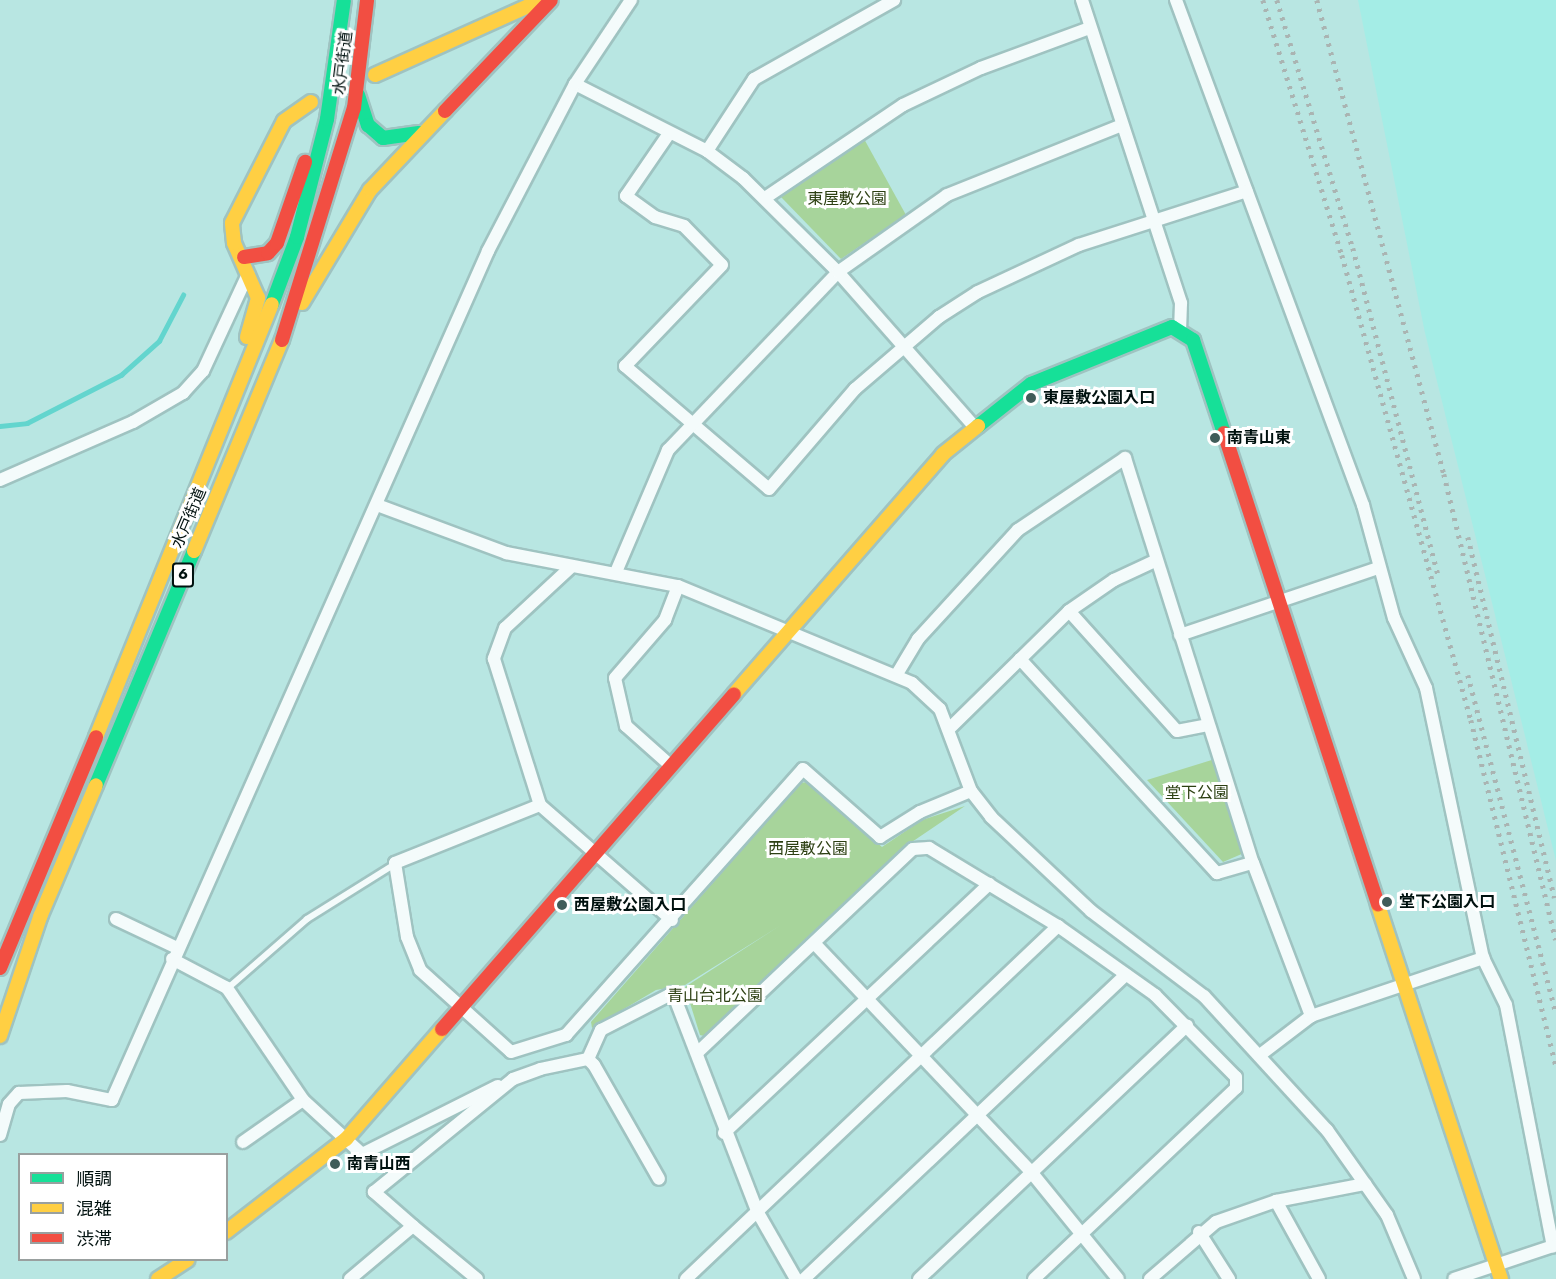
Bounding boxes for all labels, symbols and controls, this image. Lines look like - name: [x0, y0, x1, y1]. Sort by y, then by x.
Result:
- street label: 水戸街道: [330, 30, 356, 96]
- park label: 東屋敷公園: [807, 189, 887, 209]
- place label: 東屋敷公園入口: [1043, 388, 1155, 408]
- marker: 東屋敷公園入口: [1024, 391, 1038, 405]
- place label: 南青山東: [1227, 428, 1291, 448]
- marker: 南青山東: [1208, 431, 1222, 445]
- street label: 水戸街道: [168, 485, 210, 551]
- road number: 6: [171, 563, 195, 587]
- park label: 堂下公園: [1165, 783, 1229, 803]
- park label: 西屋敷公園: [768, 839, 848, 859]
- place label: 堂下公園入口: [1399, 892, 1495, 912]
- place label: 西屋敷公園入口: [574, 895, 686, 915]
- marker: 堂下公園入口: [1380, 895, 1394, 909]
- marker: 西屋敷公園入口: [555, 898, 569, 912]
- park label: 青山台北公園: [667, 986, 763, 1006]
- legend: [18, 1153, 228, 1261]
- place label: 南青山西: [347, 1154, 411, 1174]
- marker: 南青山西: [328, 1157, 342, 1171]
- text: 順調: [76, 1166, 112, 1192]
- text: 混雑: [76, 1196, 112, 1222]
- text: 渋滞: [76, 1226, 112, 1252]

